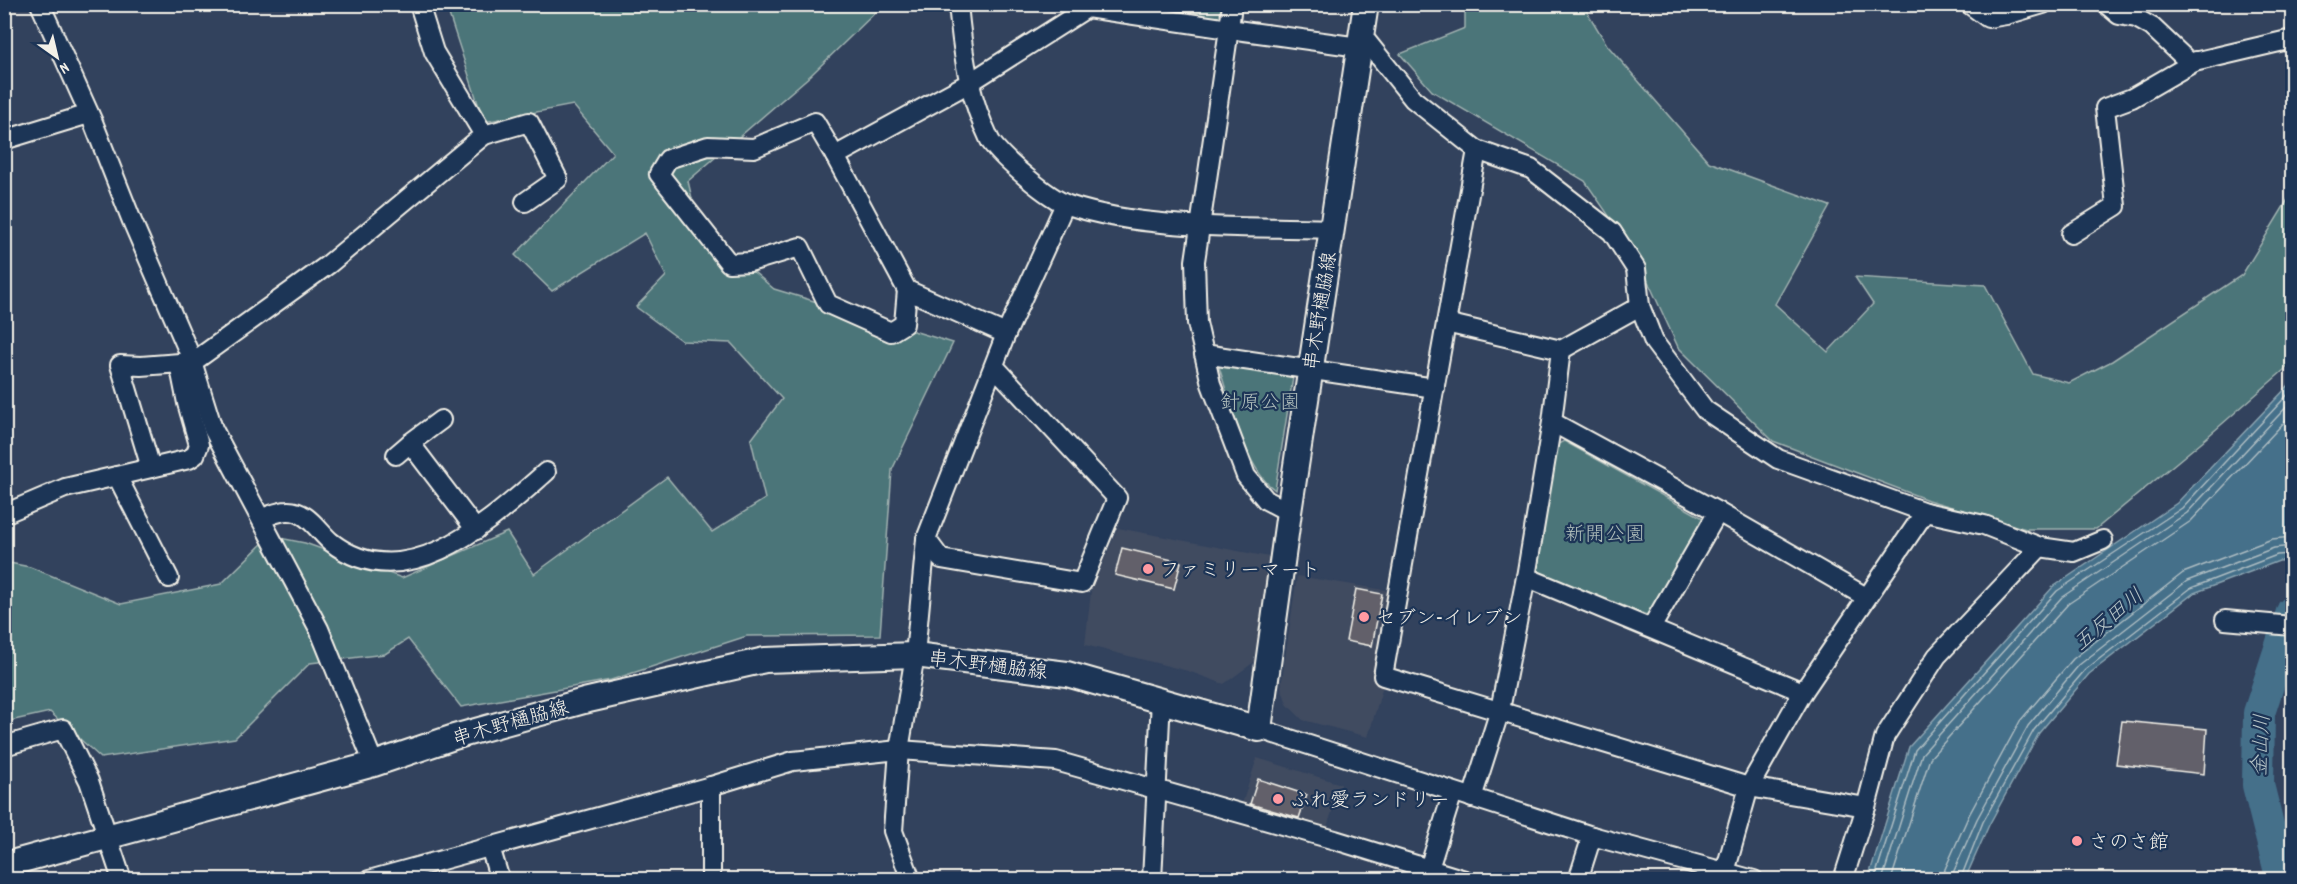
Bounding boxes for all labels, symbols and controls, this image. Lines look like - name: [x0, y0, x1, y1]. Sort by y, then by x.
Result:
- north arrow: [27, 27, 87, 87]
- text: N: [54, 56, 74, 79]
- street label: 串木野樋脇線: [1299, 250, 1345, 373]
- park label: 針原公園: [1220, 390, 1300, 418]
- park label: 新開公園: [1565, 522, 1645, 550]
- place label: ファミリーマート: [1160, 558, 1320, 586]
- marker: ファミリーマート: [1141, 562, 1155, 576]
- water label: 五反田川: [2068, 583, 2152, 660]
- place label: セブン-イレブン: [1376, 606, 1523, 634]
- marker: セブン-イレブン: [1357, 610, 1371, 624]
- street label: 串木野樋脇線: [926, 646, 1049, 688]
- street label: 串木野樋脇線: [449, 695, 572, 755]
- water label: 金山川: [2246, 713, 2280, 777]
- place label: ふれ愛ランドリー: [1290, 788, 1450, 816]
- marker: ふれ愛ランドリー: [1271, 792, 1285, 806]
- place label: さのさ館: [2089, 830, 2169, 858]
- marker: さのさ館: [2070, 834, 2084, 848]

